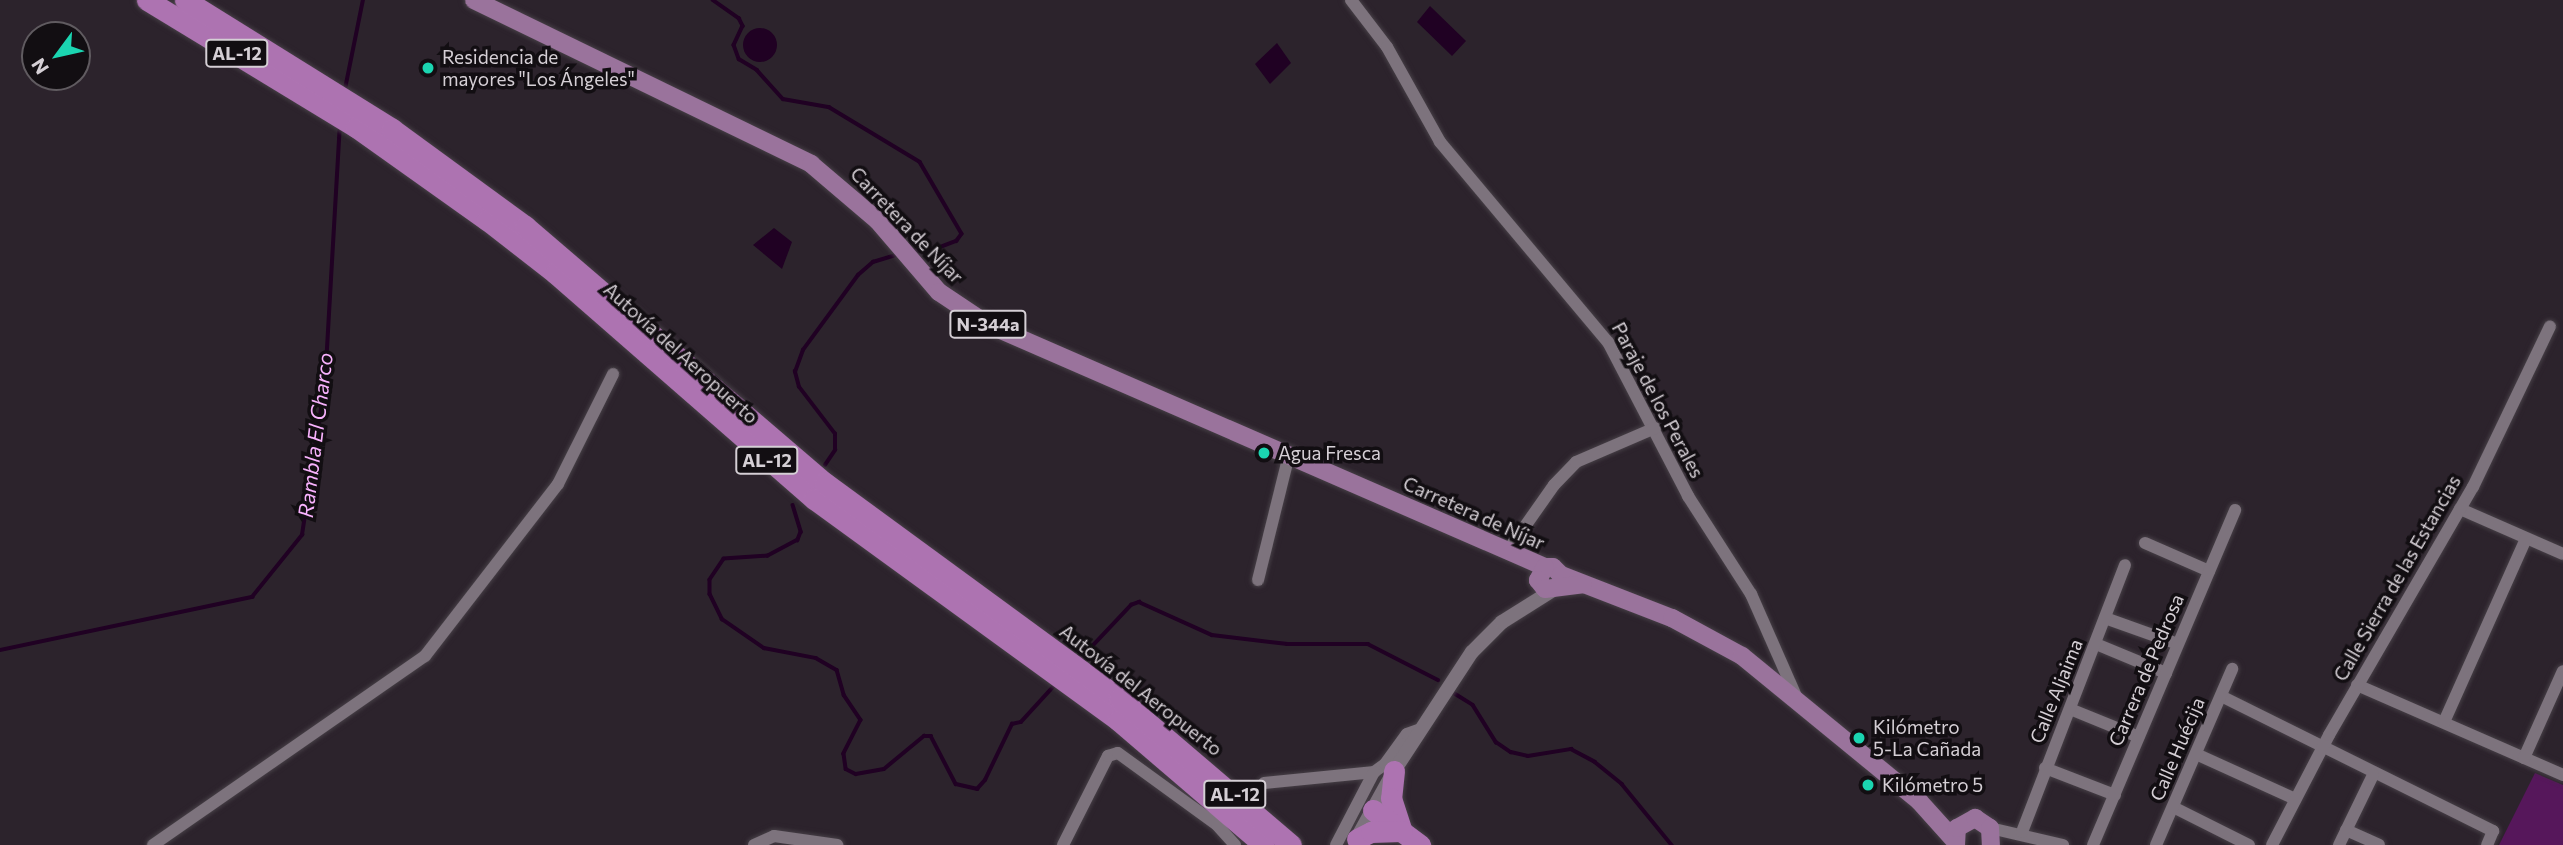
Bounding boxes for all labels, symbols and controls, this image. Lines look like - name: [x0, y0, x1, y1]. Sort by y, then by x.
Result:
- north arrow: [21, 21, 91, 91]
- road number: AL-12: [204, 38, 270, 68]
- place label: Residencia de mayores "Los Ángeles": [442, 46, 635, 90]
- text: N: [26, 54, 53, 79]
- marker: Residencia de mayores "Los Ángeles": [420, 60, 436, 76]
- street label: Carretera de Níjar: [846, 162, 968, 288]
- street label: Autovía del Aeropuerto: [599, 278, 763, 428]
- road number: N-344a: [948, 310, 1028, 338]
- street label: Paraje de los Perales: [1607, 318, 1709, 482]
- water label: Rambla El Charco: [292, 351, 338, 519]
- place label: Agua Fresca: [1278, 442, 1381, 464]
- marker: Agua Fresca: [1256, 445, 1272, 461]
- road number: AL-12: [734, 446, 800, 474]
- street label: Calle Sierra de las Estancias: [2329, 471, 2465, 685]
- street label: Carretera de Níjar: [1400, 472, 1548, 554]
- street label: Carrera de Pedrosa: [2104, 591, 2188, 749]
- street label: Autovía del Aeropuerto: [1055, 620, 1227, 760]
- street label: Calle Aljaima: [2025, 636, 2087, 746]
- street label: Calle Huécija: [2145, 694, 2209, 804]
- place label: Kilómetro 5-La Cañada: [1873, 716, 1981, 760]
- marker: Kilómetro 5-La Cañada: [1851, 730, 1867, 746]
- place label: Kilómetro 5: [1882, 774, 1983, 796]
- marker: Kilómetro 5: [1860, 777, 1876, 793]
- road number: AL-12: [1202, 780, 1268, 808]

